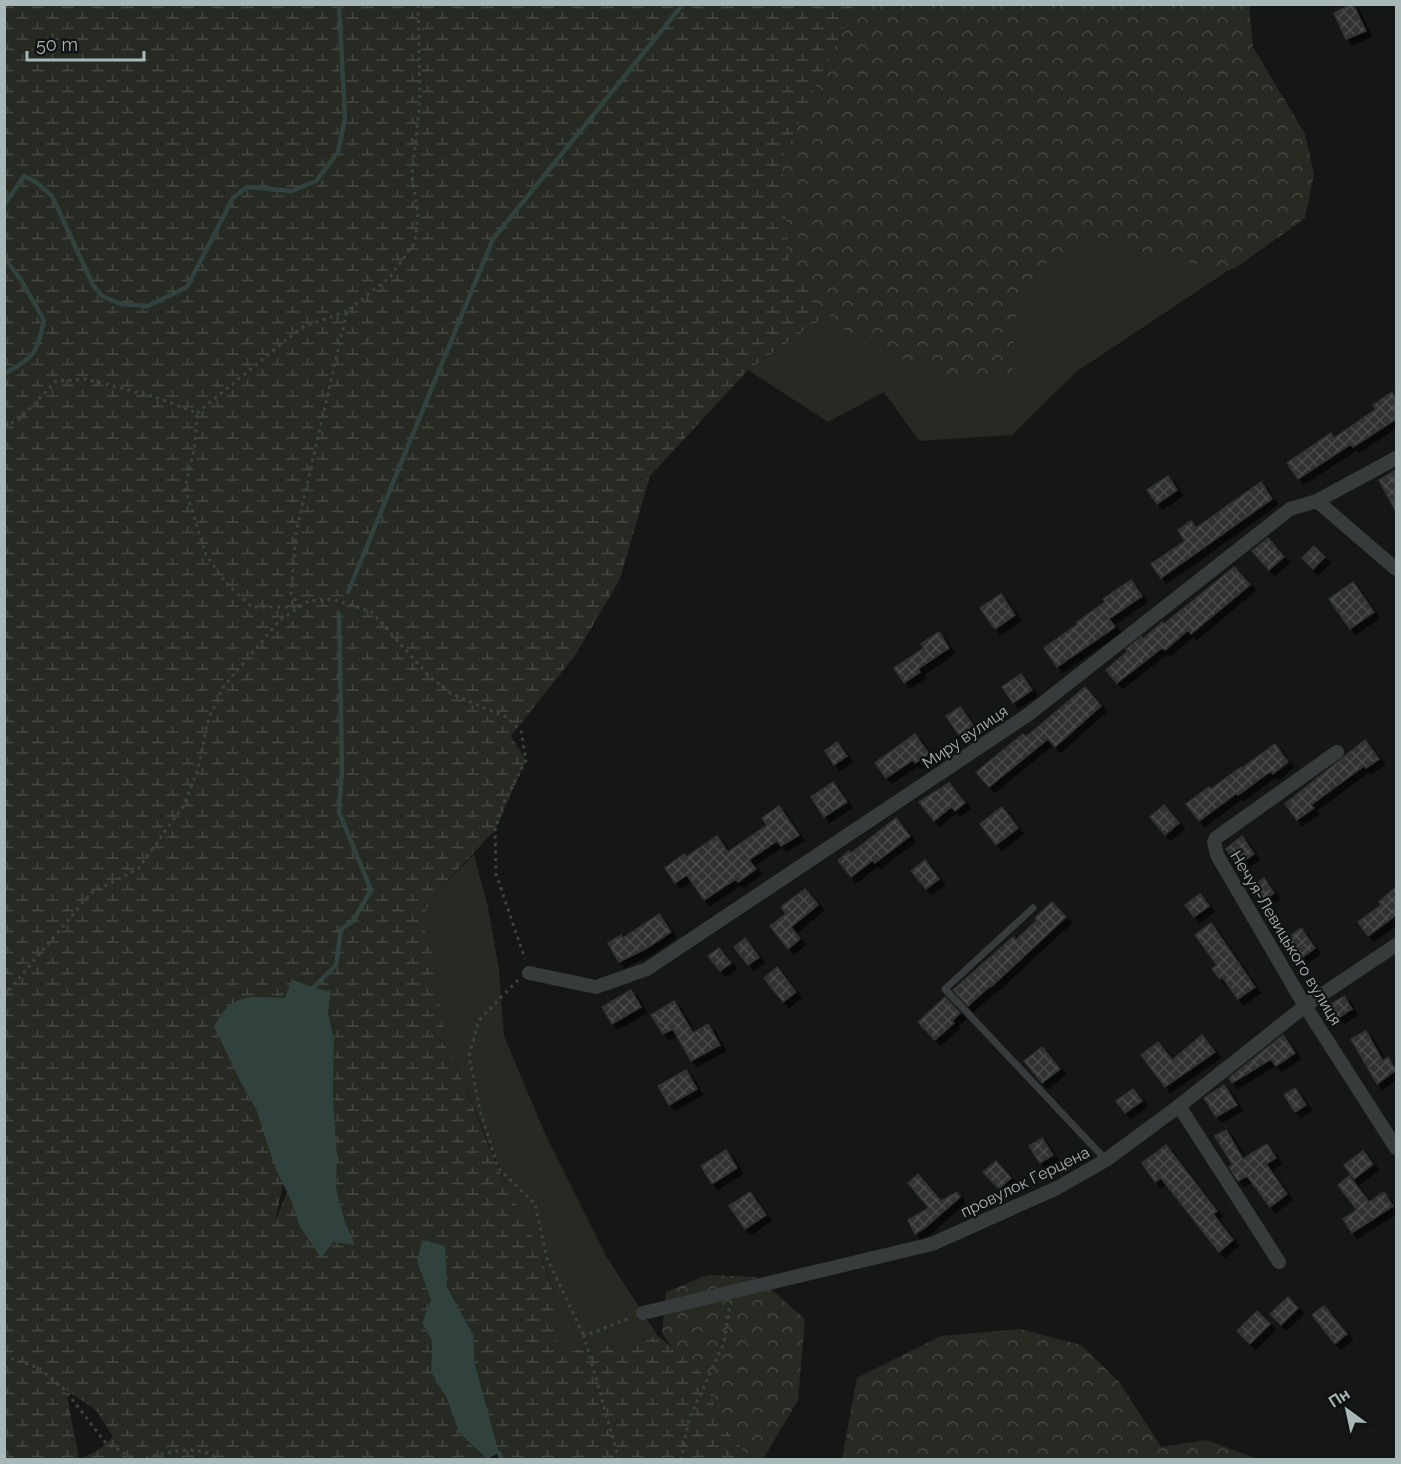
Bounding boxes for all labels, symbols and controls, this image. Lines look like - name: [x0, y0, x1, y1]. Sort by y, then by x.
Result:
- scale bar: [27, 24, 144, 62]
- text: 50 m: [36, 34, 78, 55]
- street label: Миру вулиця: [919, 701, 1011, 773]
- street label: Нечуя-Левицького вулиця: [1226, 847, 1346, 1029]
- street label: провулок Герцена: [957, 1143, 1093, 1221]
- north arrow: [1317, 1380, 1377, 1440]
- text: Пн: [1325, 1384, 1353, 1412]

